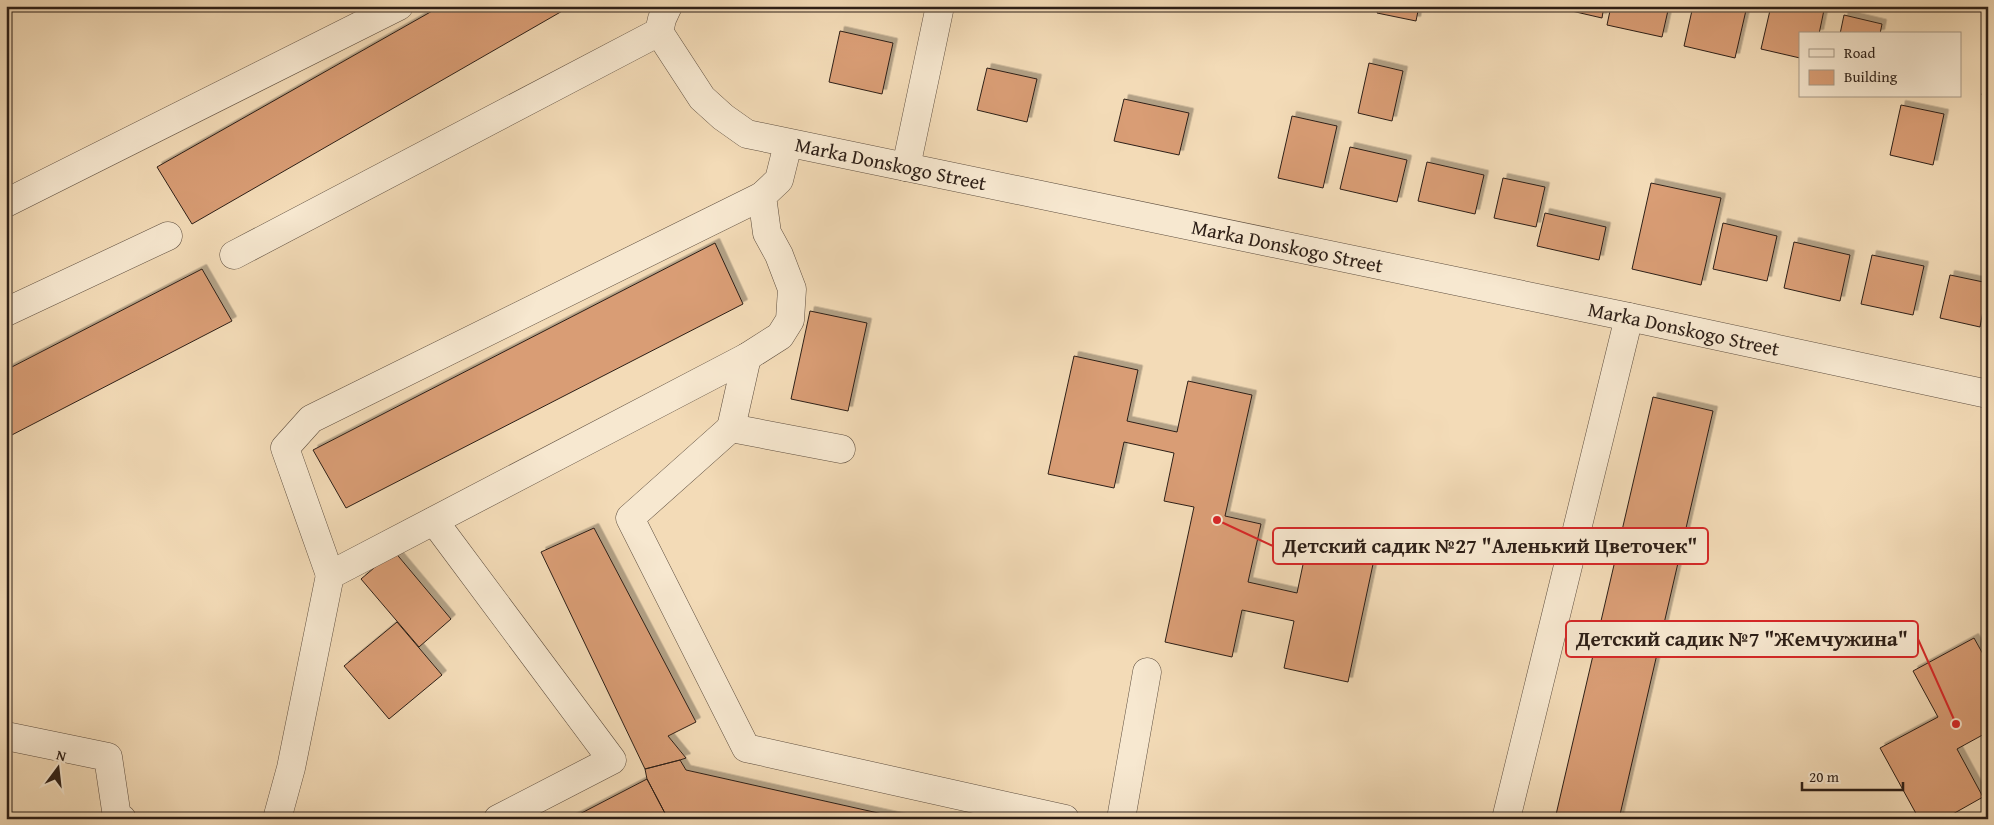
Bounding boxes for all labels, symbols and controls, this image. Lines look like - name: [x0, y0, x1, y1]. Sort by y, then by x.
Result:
- legend: [1799, 32, 1962, 98]
- text: Road: [1844, 42, 1875, 63]
- text: Building: [1844, 66, 1898, 87]
- street label: Marka Donskogo Street: [793, 129, 989, 197]
- street label: Marka Donskogo Street: [1189, 212, 1386, 280]
- street label: Marka Donskogo Street: [1586, 294, 1782, 363]
- callout: Детский садик №27 "Аленький Цветочек": [1273, 528, 1708, 564]
- text: Детский садик №27 "Аленький Цветочек": [1281, 530, 1698, 561]
- callout: Детский садик №7 "Жемчужина": [1566, 621, 1918, 657]
- text: Детский садик №7 "Жемчужина": [1575, 623, 1908, 654]
- north arrow: [32, 742, 82, 792]
- text: N: [54, 745, 69, 766]
- scale bar: [1802, 760, 1903, 792]
- text: 20 m: [1809, 766, 1840, 787]

